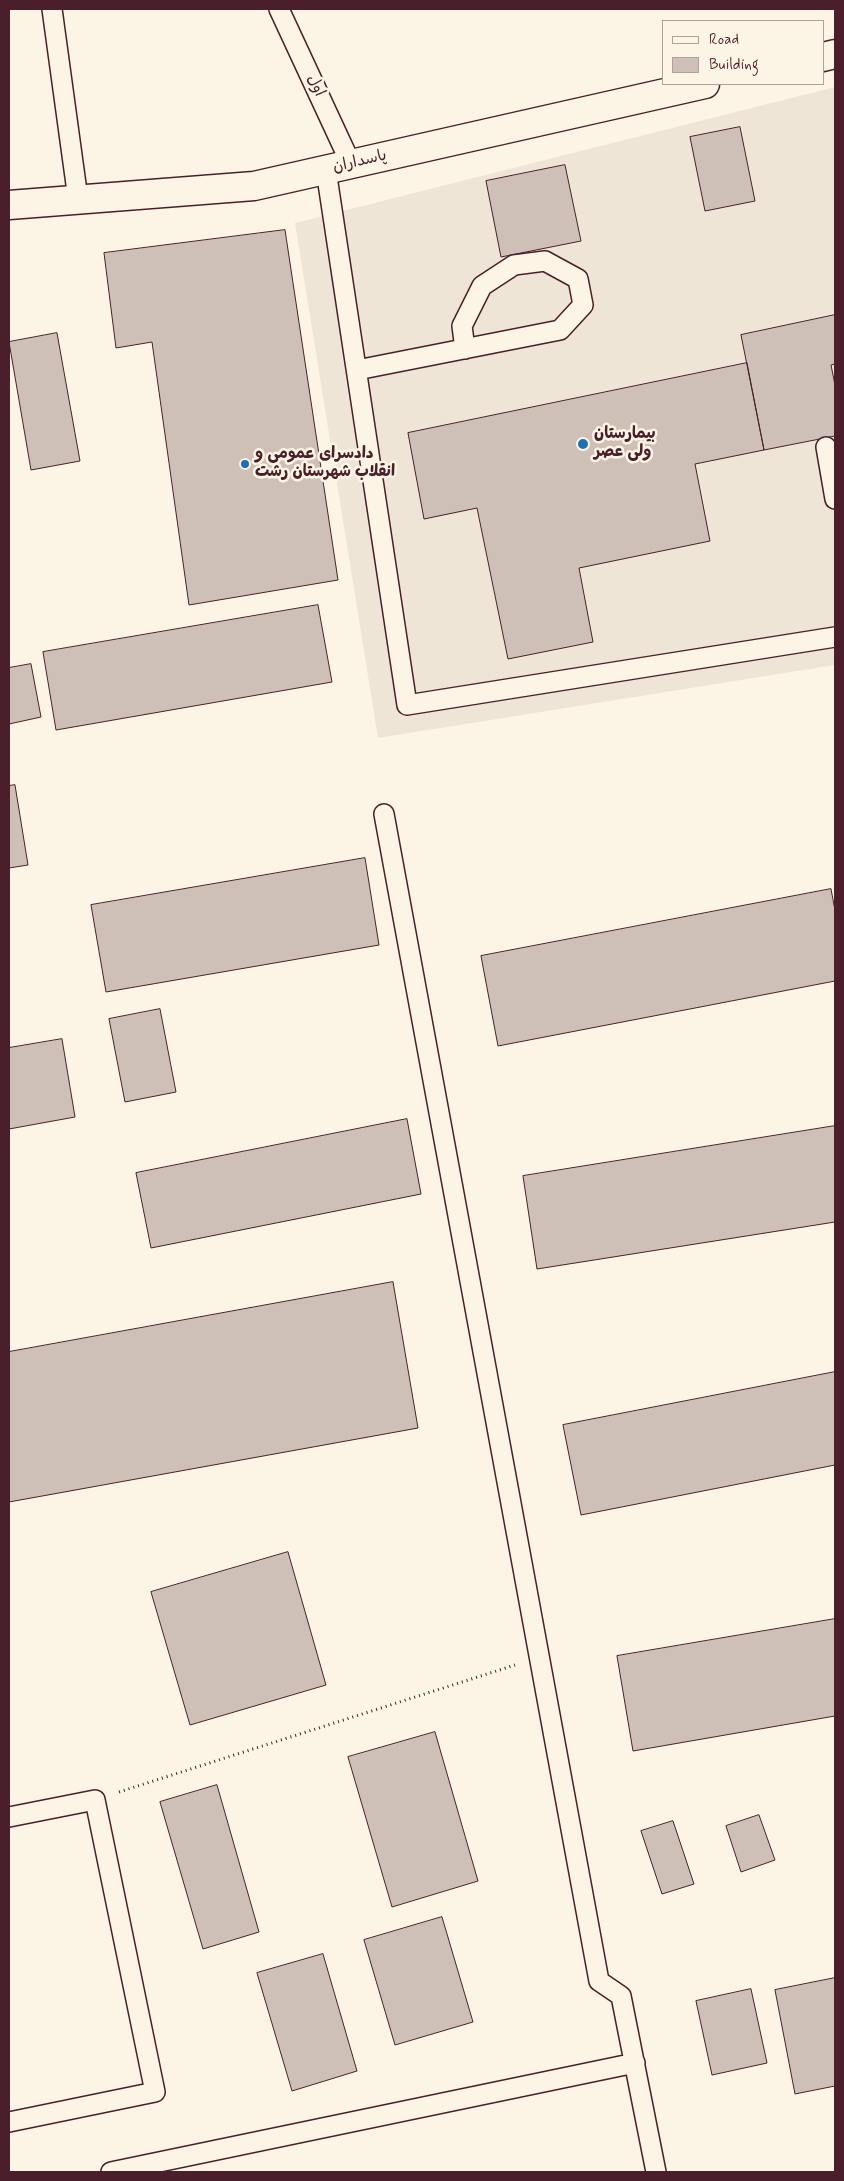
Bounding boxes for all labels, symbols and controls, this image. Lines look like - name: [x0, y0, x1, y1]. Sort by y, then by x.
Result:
- legend: [662, 20, 824, 85]
- text: Road: [709, 30, 739, 50]
- text: Building: [709, 55, 759, 75]
- street label: اول: [302, 72, 328, 100]
- street label: پاسداران: [331, 146, 389, 178]
- place label: بیمارستان ولی عصر: [594, 425, 656, 463]
- marker: بیمارستان ولی عصر: [576, 437, 590, 451]
- place label: دادسرای عمومی و انقلاب شهرستان رشت: [255, 445, 395, 483]
- marker: دادسرای عمومی و انقلاب شهرستان رشت: [239, 458, 251, 470]

